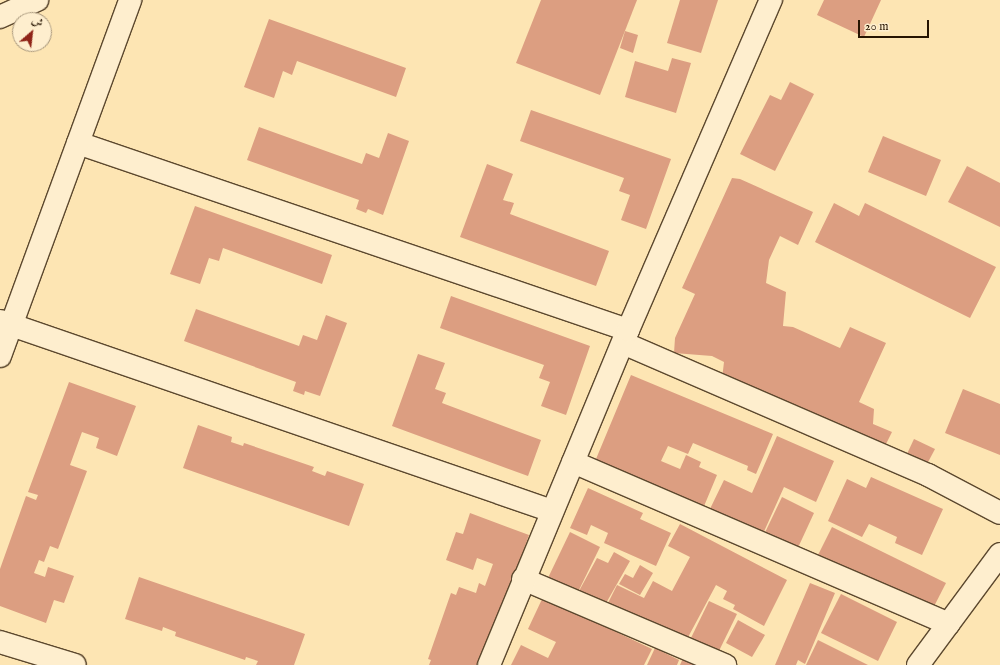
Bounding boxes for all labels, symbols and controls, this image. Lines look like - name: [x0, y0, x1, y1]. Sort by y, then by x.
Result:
- north arrow: [12, 12, 52, 52]
- scale bar: [860, 12, 931, 38]
- text: ش: [29, 14, 45, 31]
- text: 20 m: [865, 19, 888, 34]

